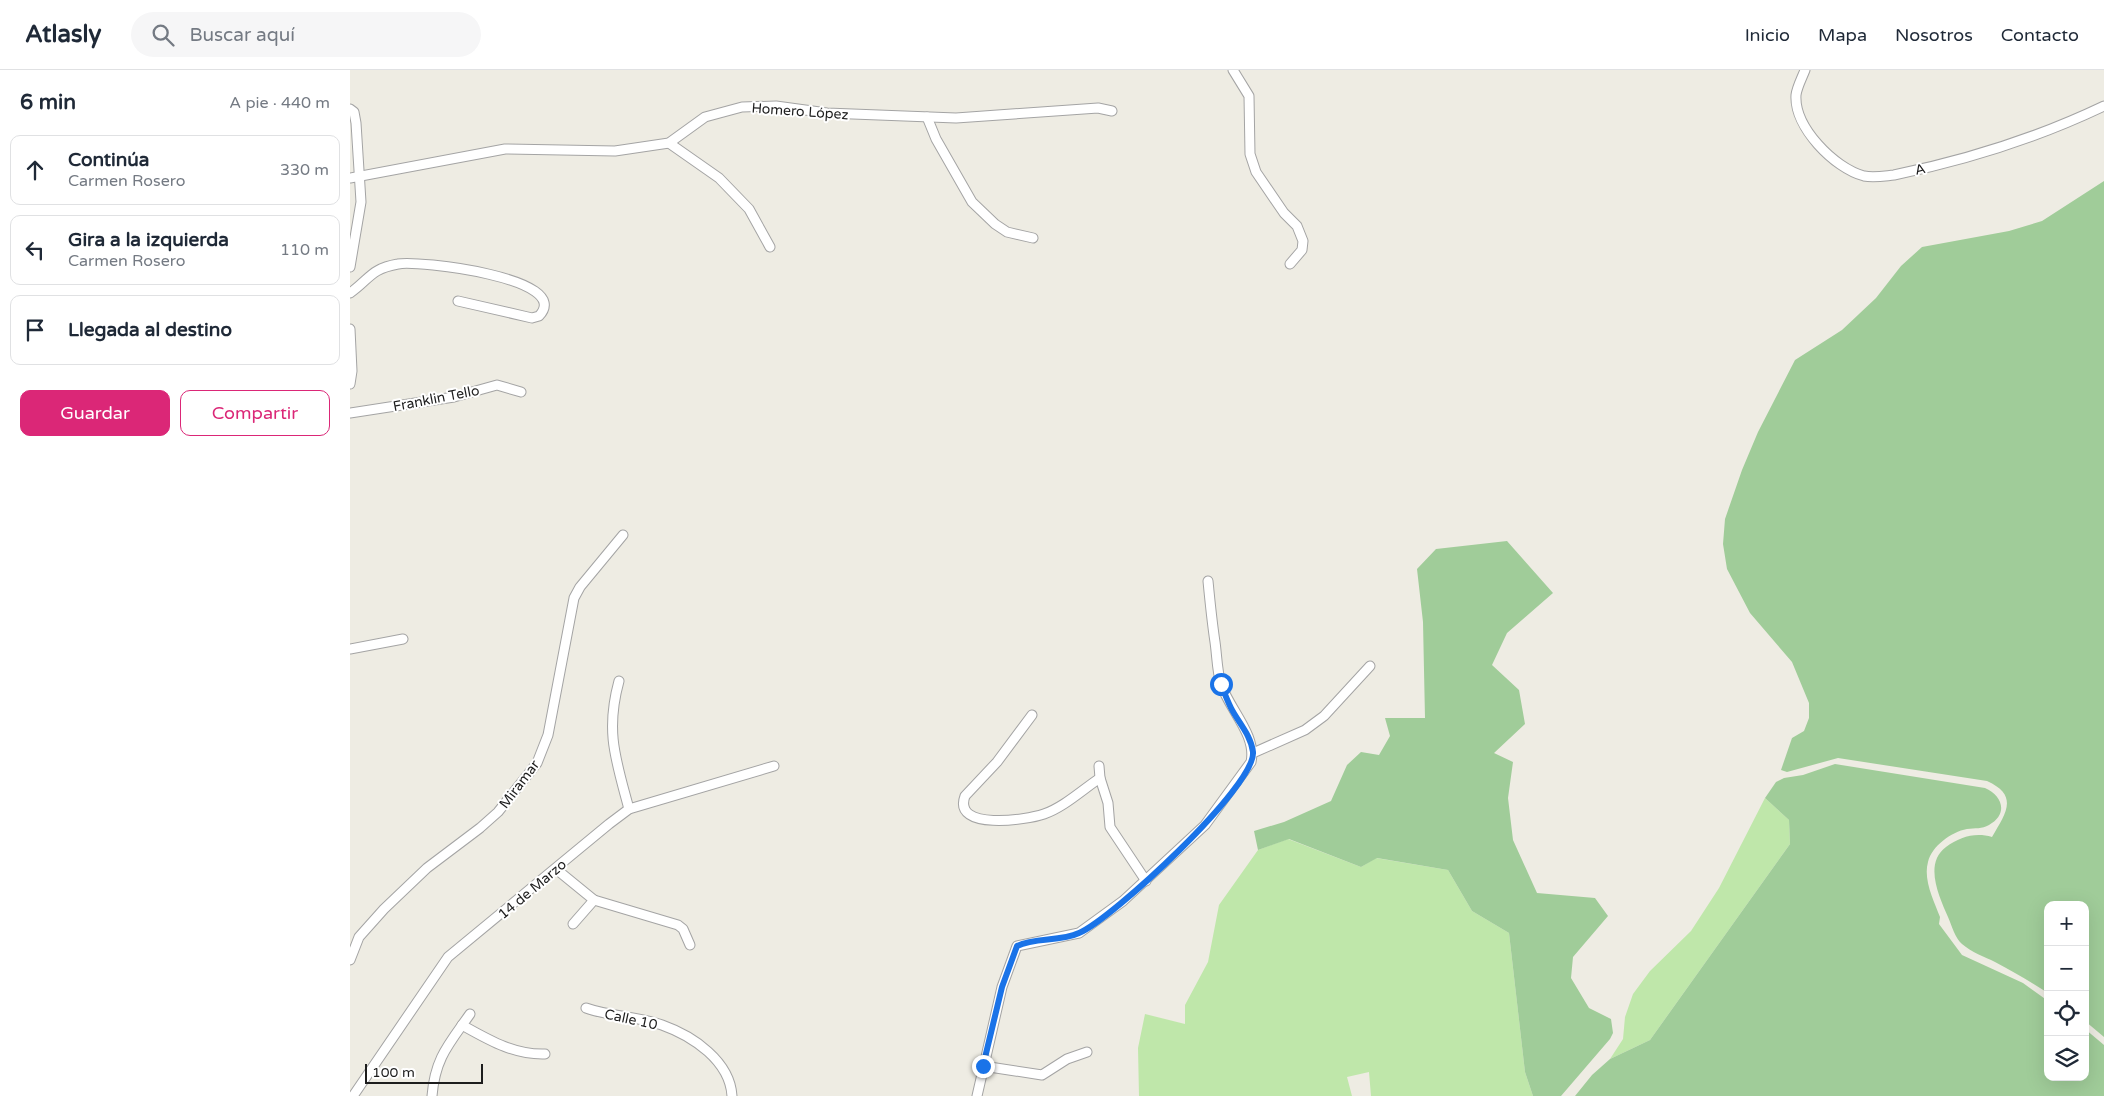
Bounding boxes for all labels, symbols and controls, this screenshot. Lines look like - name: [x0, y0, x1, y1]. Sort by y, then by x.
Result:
- search box: [131, 12, 481, 57]
- text: Atlasly: [25, 20, 101, 49]
- icon: search: [149, 21, 177, 49]
- text: Buscar aquí: [189, 24, 295, 46]
- text: Inicio: [1745, 24, 1790, 46]
- text: Mapa: [1818, 24, 1867, 46]
- text: Nosotros: [1895, 24, 1973, 46]
- text: Contacto: [2001, 24, 2079, 46]
- text: 6 min: [20, 90, 76, 115]
- text: A pie · 440 m: [229, 93, 330, 113]
- street label: Homero López: [751, 100, 849, 123]
- text: Continúa: [68, 149, 150, 171]
- icon: ahead: [21, 156, 49, 184]
- text: 330 m: [280, 160, 329, 180]
- street label: A: [1913, 160, 1927, 179]
- text: Carmen Rosero: [68, 171, 185, 191]
- text: Gira a la izquierda: [68, 229, 229, 251]
- icon: left: [21, 236, 49, 264]
- text: 110 m: [280, 240, 329, 260]
- text: Carmen Rosero: [68, 251, 185, 271]
- icon: arrive: [21, 316, 49, 344]
- text: Llegada al destino: [68, 319, 232, 341]
- street label: Franklin Tello: [391, 382, 481, 415]
- button: Guardar: [20, 390, 170, 436]
- button: Compartir: [180, 390, 330, 436]
- route start: [1210, 673, 1233, 696]
- street label: Miramar: [496, 756, 543, 812]
- street label: 14 de Marzo: [495, 856, 570, 923]
- map controls: [2044, 901, 2089, 1081]
- button: +: [2044, 901, 2089, 946]
- button: −: [2044, 946, 2089, 991]
- button: locate: [2044, 991, 2089, 1036]
- street label: Calle 10: [603, 1006, 659, 1033]
- button: layers: [2044, 1036, 2089, 1081]
- route end: [972, 1055, 995, 1078]
- scale bar: [365, 1061, 482, 1084]
- text: 100 m: [372, 1064, 415, 1081]

